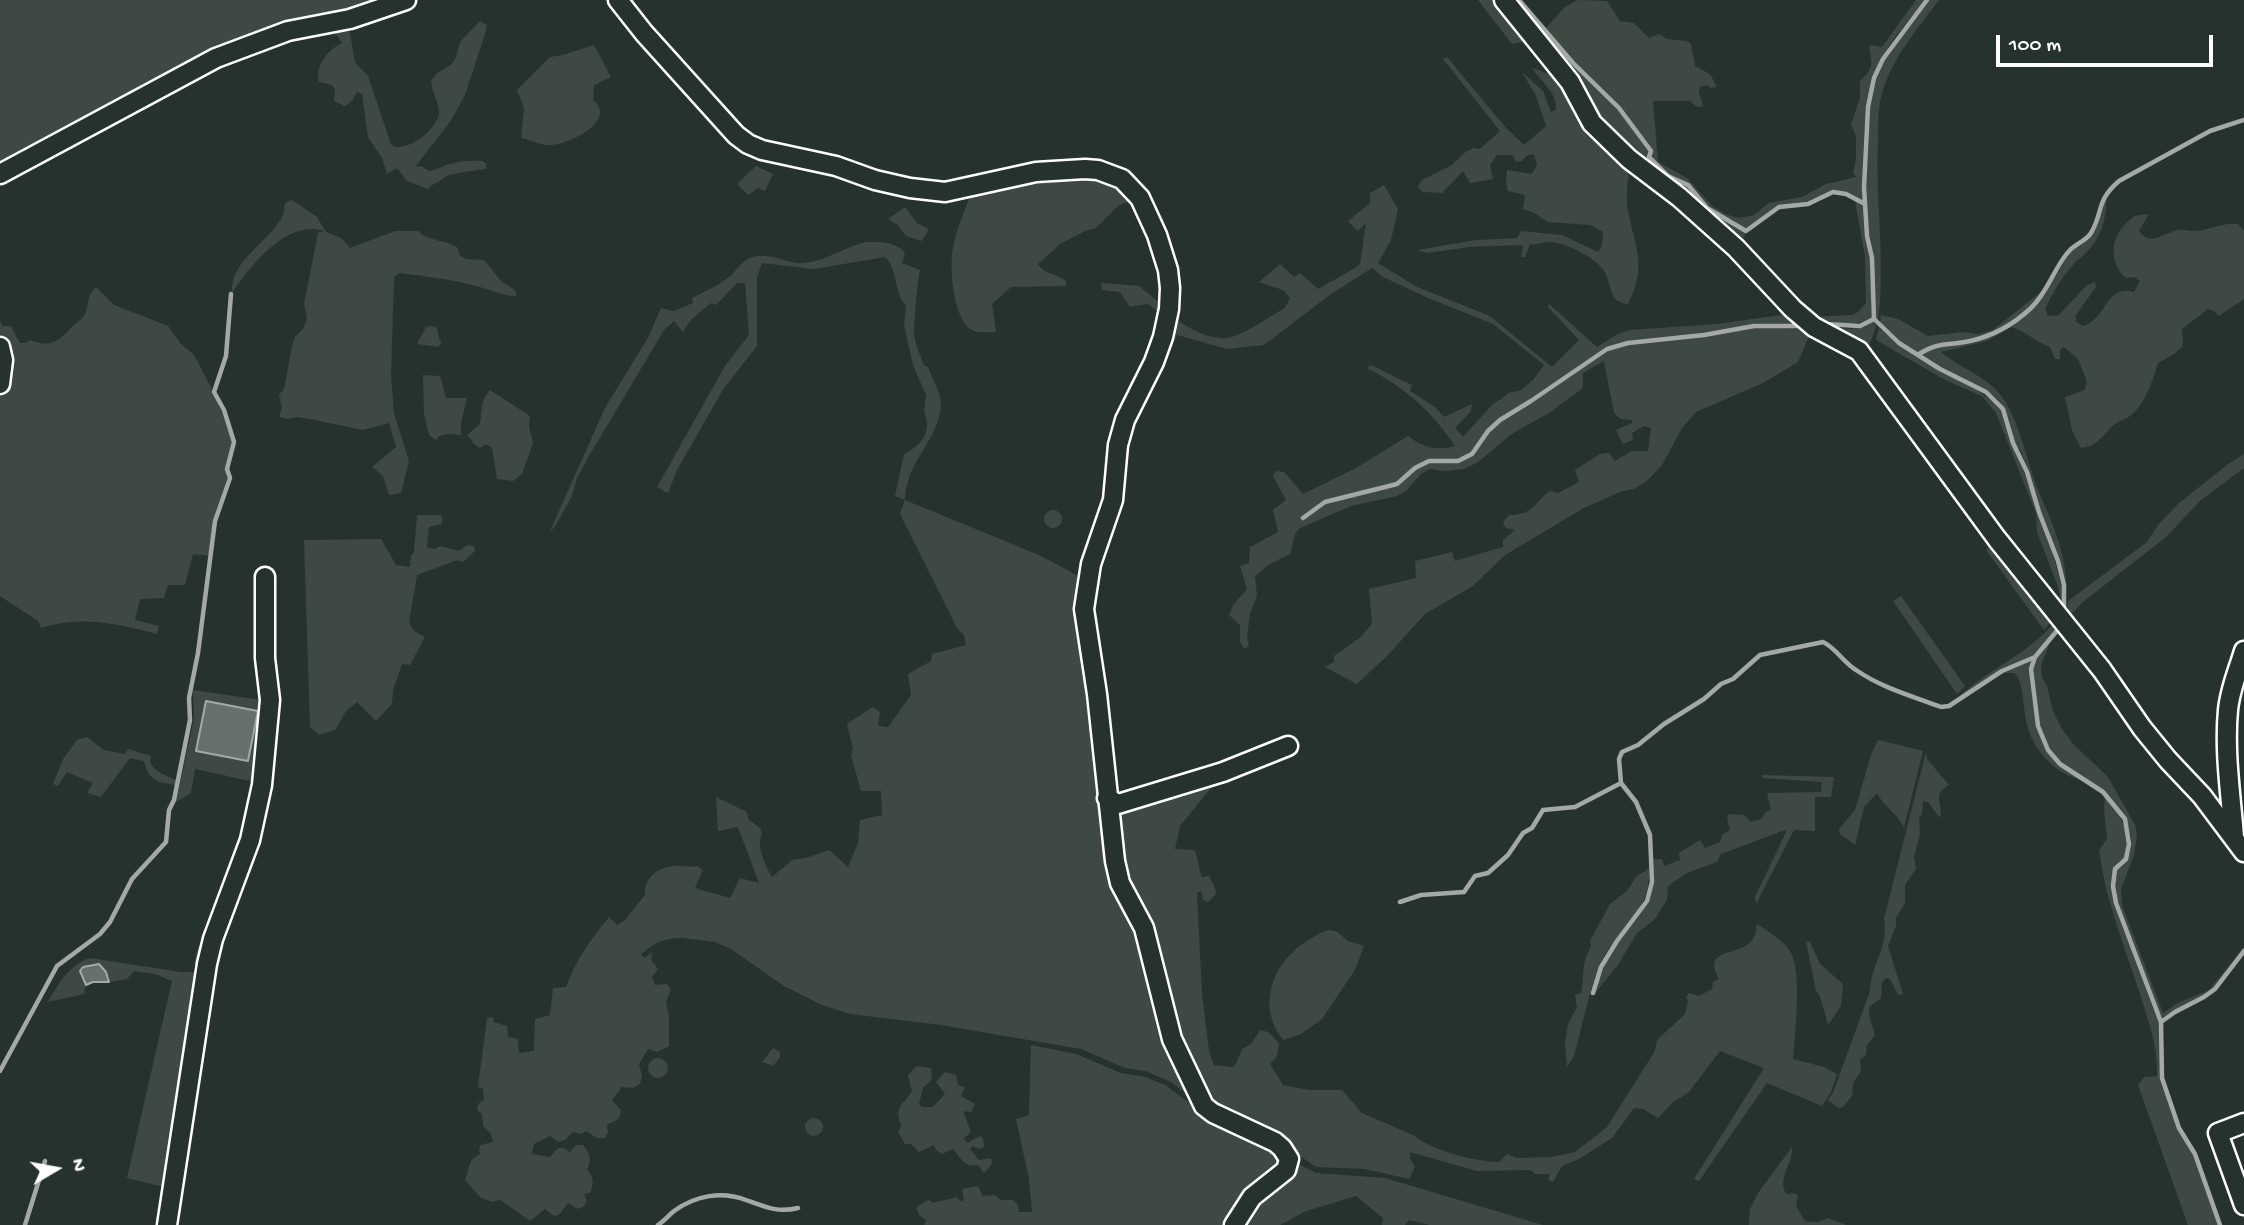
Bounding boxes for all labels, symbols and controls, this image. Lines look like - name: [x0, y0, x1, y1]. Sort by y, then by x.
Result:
- scale bar: [1999, 21, 2216, 65]
- text: 100 m: [2009, 34, 2061, 59]
- north arrow: [21, 1134, 91, 1204]
- text: N: [65, 1157, 90, 1173]

